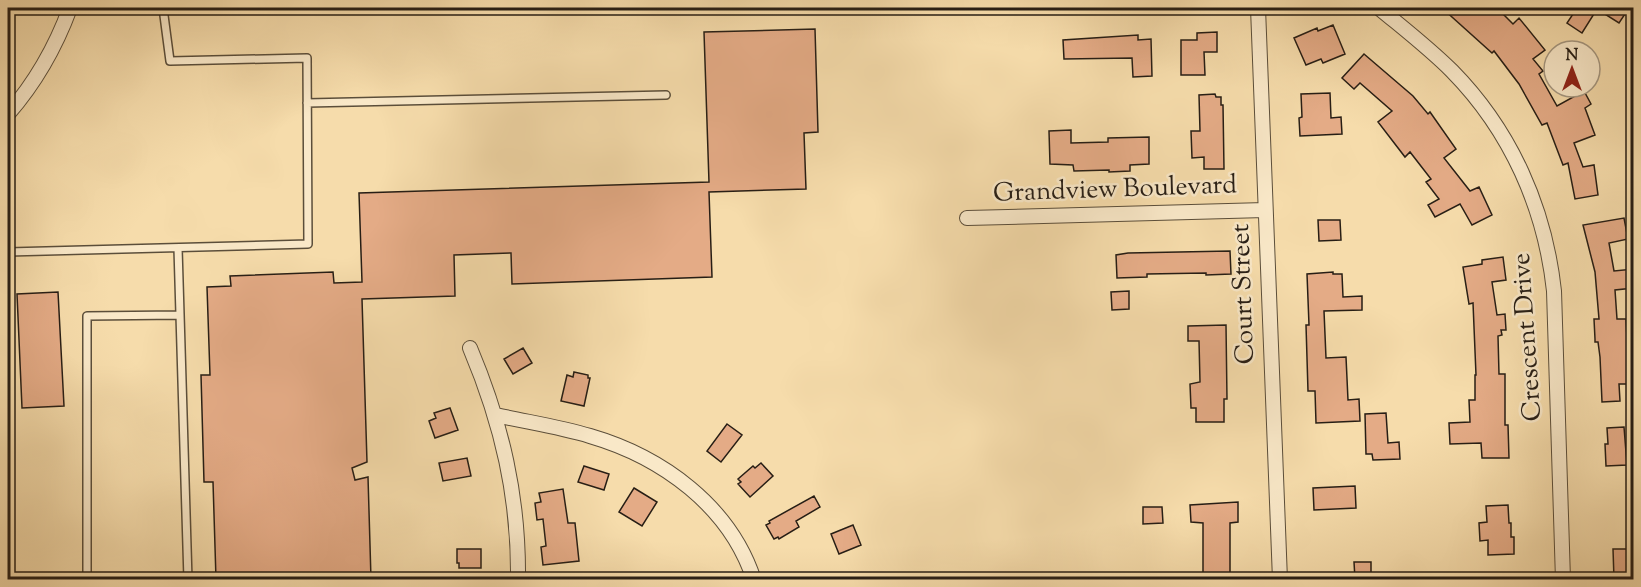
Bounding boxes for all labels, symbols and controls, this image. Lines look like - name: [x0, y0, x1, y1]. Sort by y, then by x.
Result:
- north arrow: [1542, 39, 1602, 99]
- text: N: [1566, 45, 1579, 68]
- street label: Grandview Boulevard: [992, 167, 1238, 213]
- street label: Court Street: [1223, 223, 1265, 365]
- street label: Crescent Drive: [1504, 252, 1552, 422]

